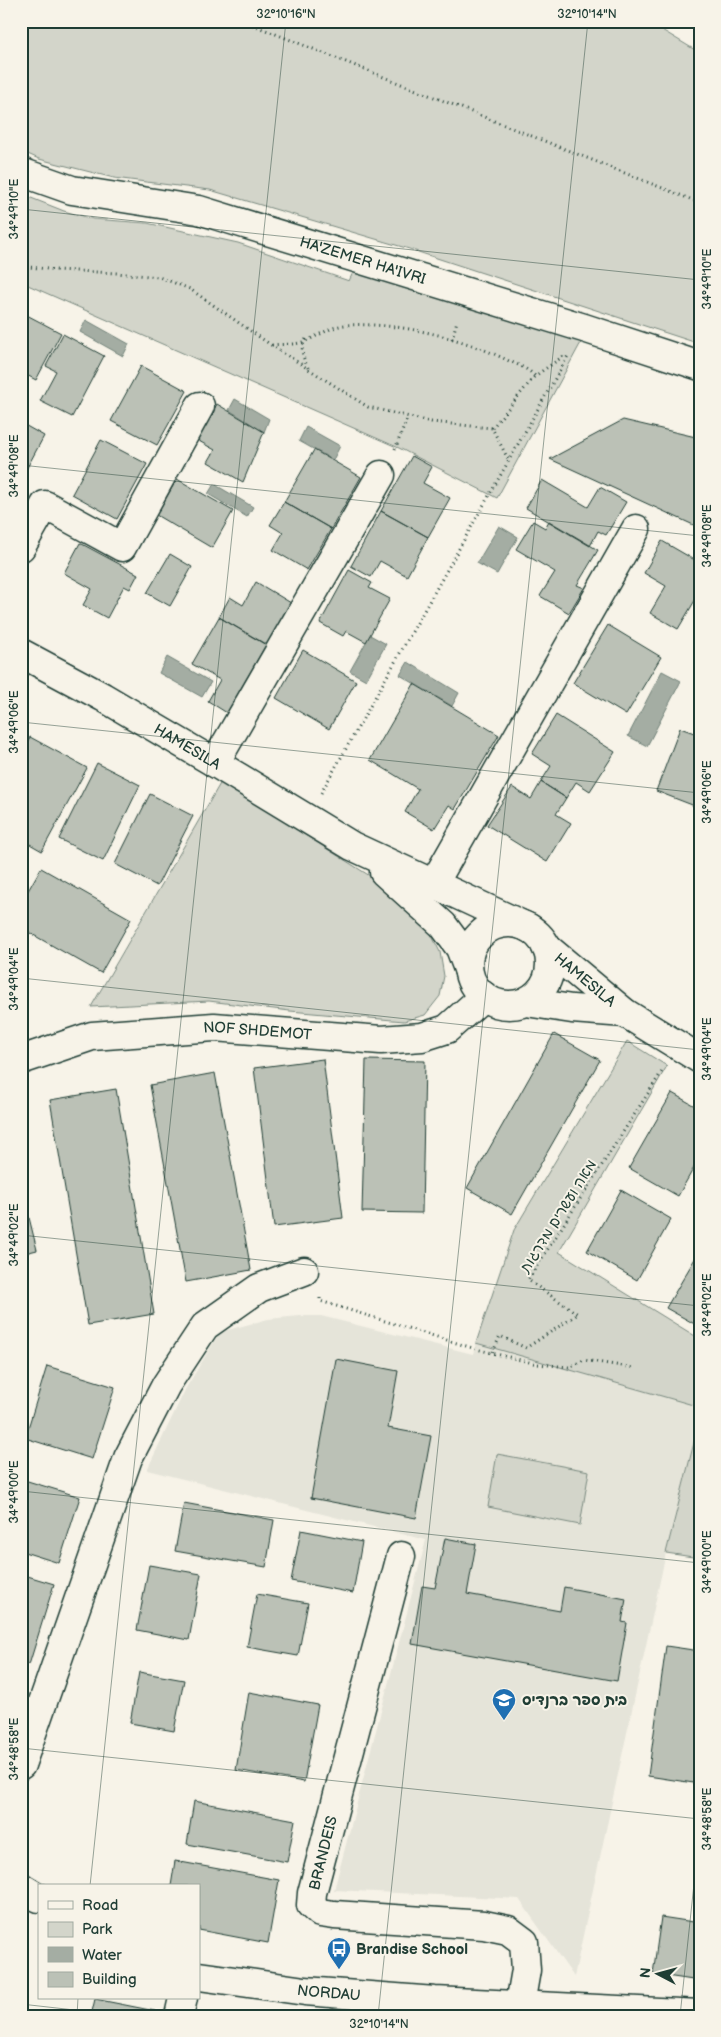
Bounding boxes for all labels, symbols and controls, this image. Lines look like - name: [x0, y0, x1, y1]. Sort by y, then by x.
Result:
- text: 32°10'16"N: [256, 7, 316, 22]
- text: 32°10'14"N: [557, 7, 617, 22]
- text: 34°49'10"E: [7, 179, 22, 239]
- street label: HA'ZEMER HA'IVRI: [297, 232, 428, 289]
- text: 34°49'10"E: [700, 249, 715, 309]
- text: 34°49'08"E: [7, 434, 22, 498]
- text: 34°49'08"E: [700, 504, 715, 568]
- text: 34°49'06"E: [7, 690, 22, 754]
- street label: HAMESILA: [150, 720, 225, 775]
- text: 34°49'06"E: [700, 760, 715, 824]
- text: 34°49'04"E: [7, 947, 22, 1011]
- street label: HAMESILA: [550, 949, 620, 1012]
- text: 34°49'04"E: [700, 1017, 715, 1081]
- street label: NOF SHDEMOT: [203, 1018, 313, 1045]
- street label: מאה ועשרים מדרגות: [515, 1156, 601, 1277]
- text: 34°49'02"E: [7, 1203, 22, 1267]
- text: 34°49'02"E: [700, 1273, 715, 1337]
- text: 34°49'00"E: [7, 1460, 22, 1524]
- text: 34°49'00"E: [700, 1530, 715, 1594]
- school or university icon: בית ספר ברנדיס: [491, 1687, 517, 1721]
- place label: בית ספר ברנדיס: [522, 1691, 627, 1710]
- text: 34°48'58"E: [7, 1717, 22, 1781]
- text: 34°48'58"E: [700, 1787, 715, 1851]
- street label: BRANDEIS: [305, 1814, 342, 1892]
- legend: [38, 1884, 200, 2000]
- text: Road: [82, 1896, 118, 1915]
- text: Park: [82, 1920, 113, 1939]
- bus stop icon: Brandise School: [326, 1936, 352, 1970]
- place label: Brandise School: [356, 1940, 468, 1959]
- text: Water: [82, 1946, 122, 1965]
- north arrow: [634, 1950, 684, 2000]
- text: N: [637, 1967, 655, 1979]
- text: Building: [82, 1970, 137, 1989]
- street label: NORDAU: [296, 1981, 361, 2005]
- text: 32°10'14"N: [349, 2017, 409, 2032]

